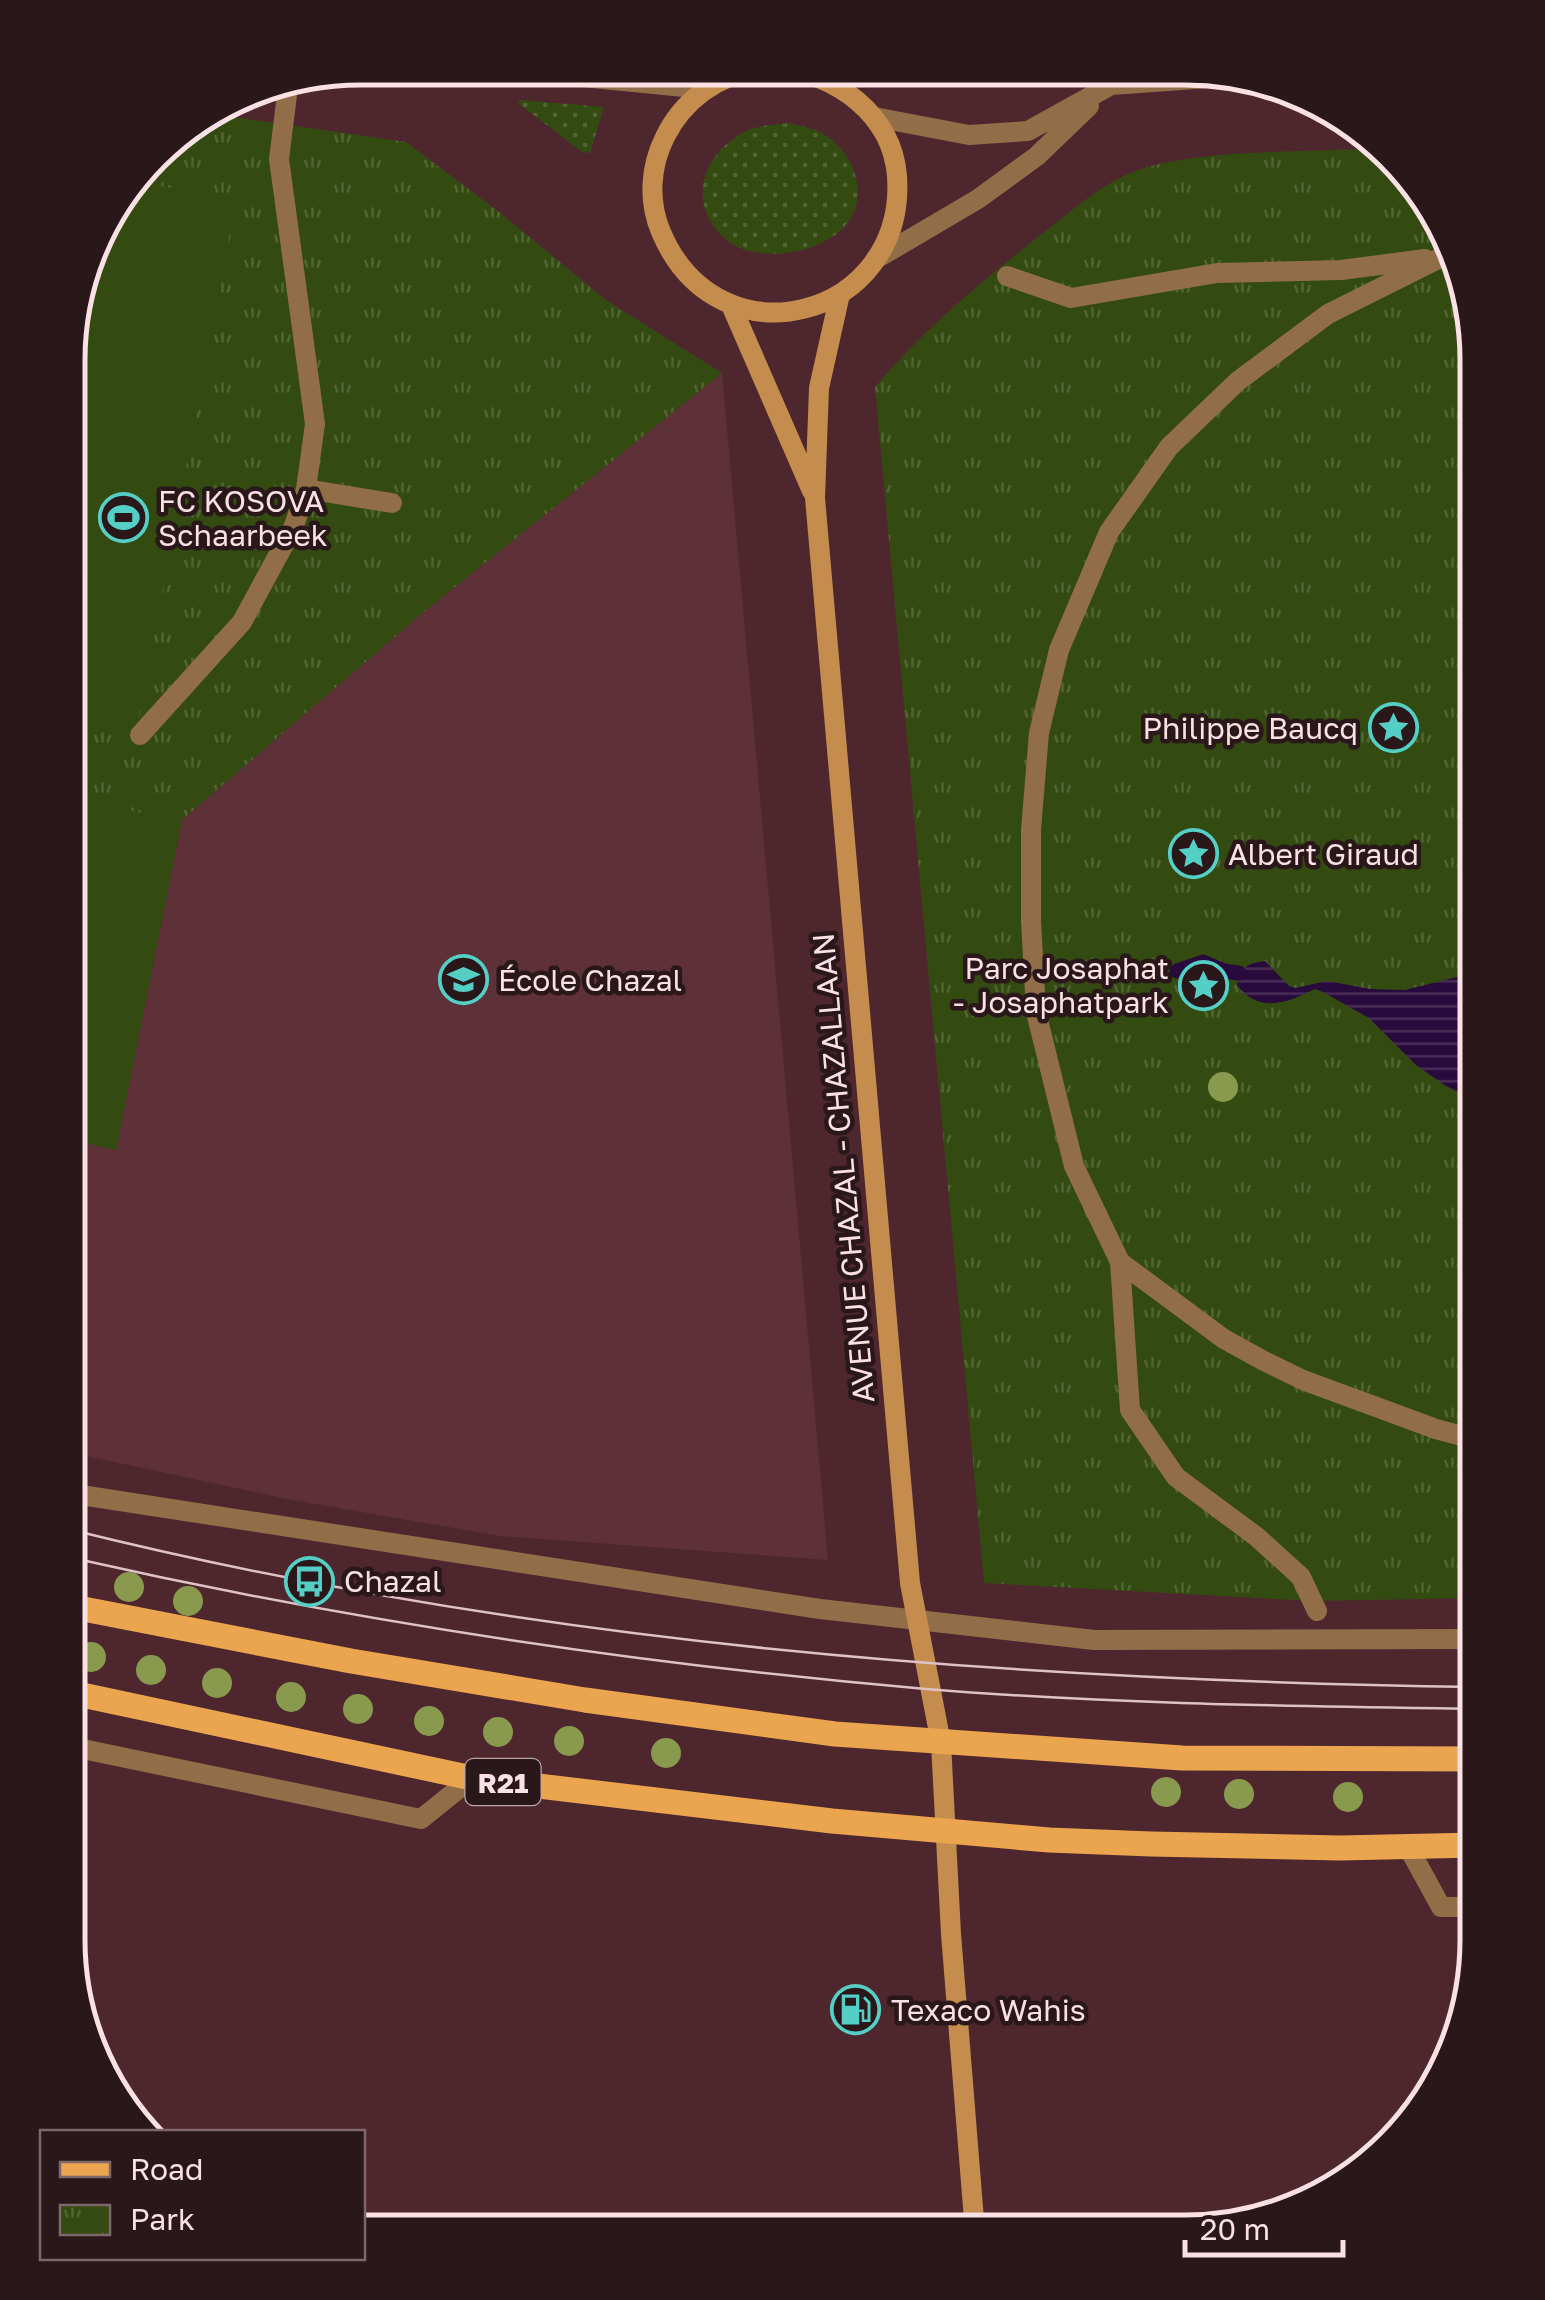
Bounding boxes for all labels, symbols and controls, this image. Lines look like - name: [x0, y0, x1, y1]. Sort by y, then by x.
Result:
- place label: FC KOSOVA Schaarbeek: [158, 483, 328, 553]
- sports icon: FC KOSOVA Schaarbeek: [97, 492, 149, 544]
- place icon: Philippe Baucq: [1367, 702, 1419, 754]
- place label: Philippe Baucq: [1142, 710, 1358, 746]
- place icon: Albert Giraud: [1167, 828, 1219, 880]
- place label: Albert Giraud: [1228, 836, 1419, 872]
- street label: AVENUE CHAZAL - CHAZALLAAN: [805, 932, 881, 1404]
- place label: Parc Josaphat - Josaphatpark: [953, 950, 1169, 1020]
- school or university icon: École Chazal: [437, 954, 489, 1006]
- place icon: Parc Josaphat - Josaphatpark: [1178, 959, 1230, 1011]
- place label: École Chazal: [498, 962, 682, 998]
- bus stop icon: Chazal: [283, 1555, 335, 1607]
- place label: Chazal: [344, 1563, 442, 1599]
- road number: R21: [466, 1759, 540, 1805]
- fuel station icon: Texaco Wahis: [830, 1984, 882, 2036]
- place label: Texaco Wahis: [891, 1992, 1086, 2028]
- legend: [40, 2130, 365, 2260]
- text: Road: [130, 2151, 204, 2187]
- scale bar: [1185, 2195, 1342, 2257]
- text: Park: [130, 2201, 195, 2237]
- text: 20 m: [1200, 2211, 1270, 2247]

